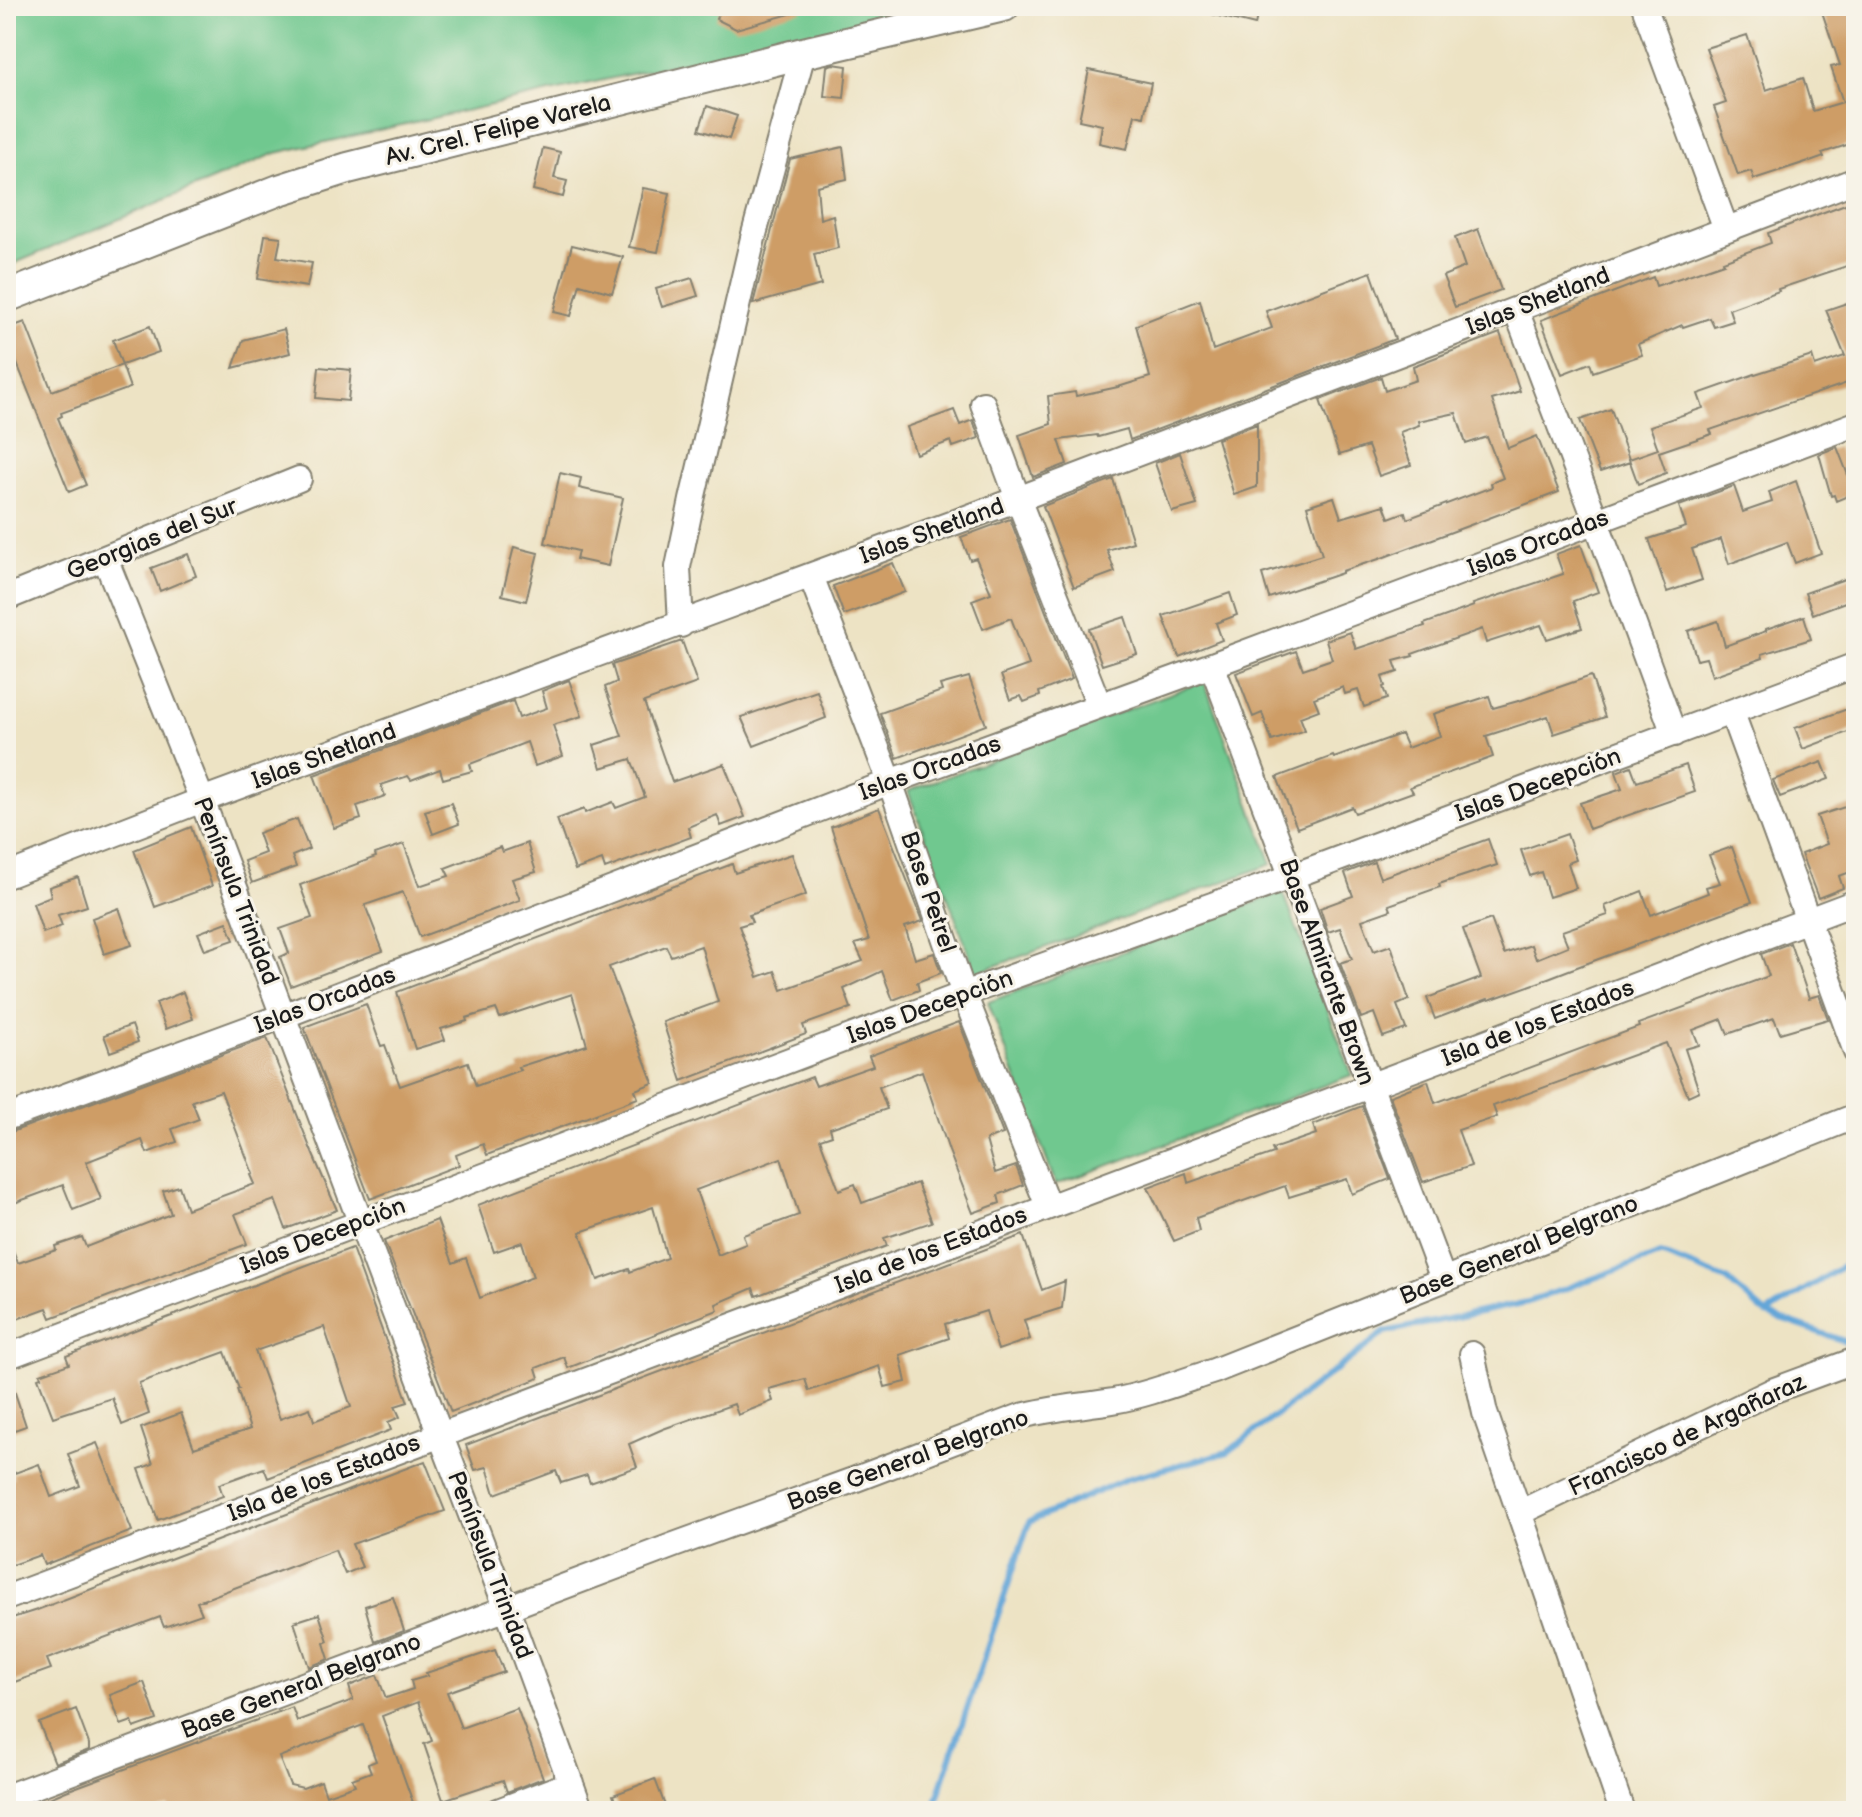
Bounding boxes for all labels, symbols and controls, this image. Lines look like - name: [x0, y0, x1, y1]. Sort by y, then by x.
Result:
- street label: Av. Crel. Felipe Varela: [382, 88, 614, 172]
- street label: Islas Shetland: [1462, 260, 1614, 342]
- street label: Georgias del Sur: [62, 491, 242, 586]
- street label: Islas Shetland: [856, 491, 1008, 571]
- street label: Islas Orcadas: [1463, 503, 1613, 583]
- street label: Islas Shetland: [248, 716, 400, 796]
- street label: Islas Orcadas: [855, 729, 1005, 807]
- street label: Islas Decepción: [1451, 742, 1625, 828]
- street label: Península Trinidad: [187, 793, 285, 989]
- street label: Base Petrel: [894, 828, 962, 956]
- street label: Base Almirante Brown: [1273, 855, 1381, 1089]
- street label: Islas Orcadas: [250, 960, 400, 1040]
- street label: Islas Decepción: [843, 964, 1017, 1050]
- street label: Isla de los Estados: [1438, 973, 1638, 1073]
- street label: Base General Belgrano: [1395, 1189, 1643, 1311]
- street label: Islas Decepción: [236, 1191, 410, 1281]
- street label: Isla de los Estados: [831, 1200, 1031, 1300]
- street label: Francisco de Argañaraz: [1564, 1367, 1810, 1503]
- street label: Base General Belgrano: [783, 1403, 1033, 1517]
- street label: Isla de los Estados: [224, 1428, 424, 1528]
- street label: Península Trinidad: [441, 1467, 539, 1663]
- street label: Base General Belgrano: [177, 1627, 425, 1745]

